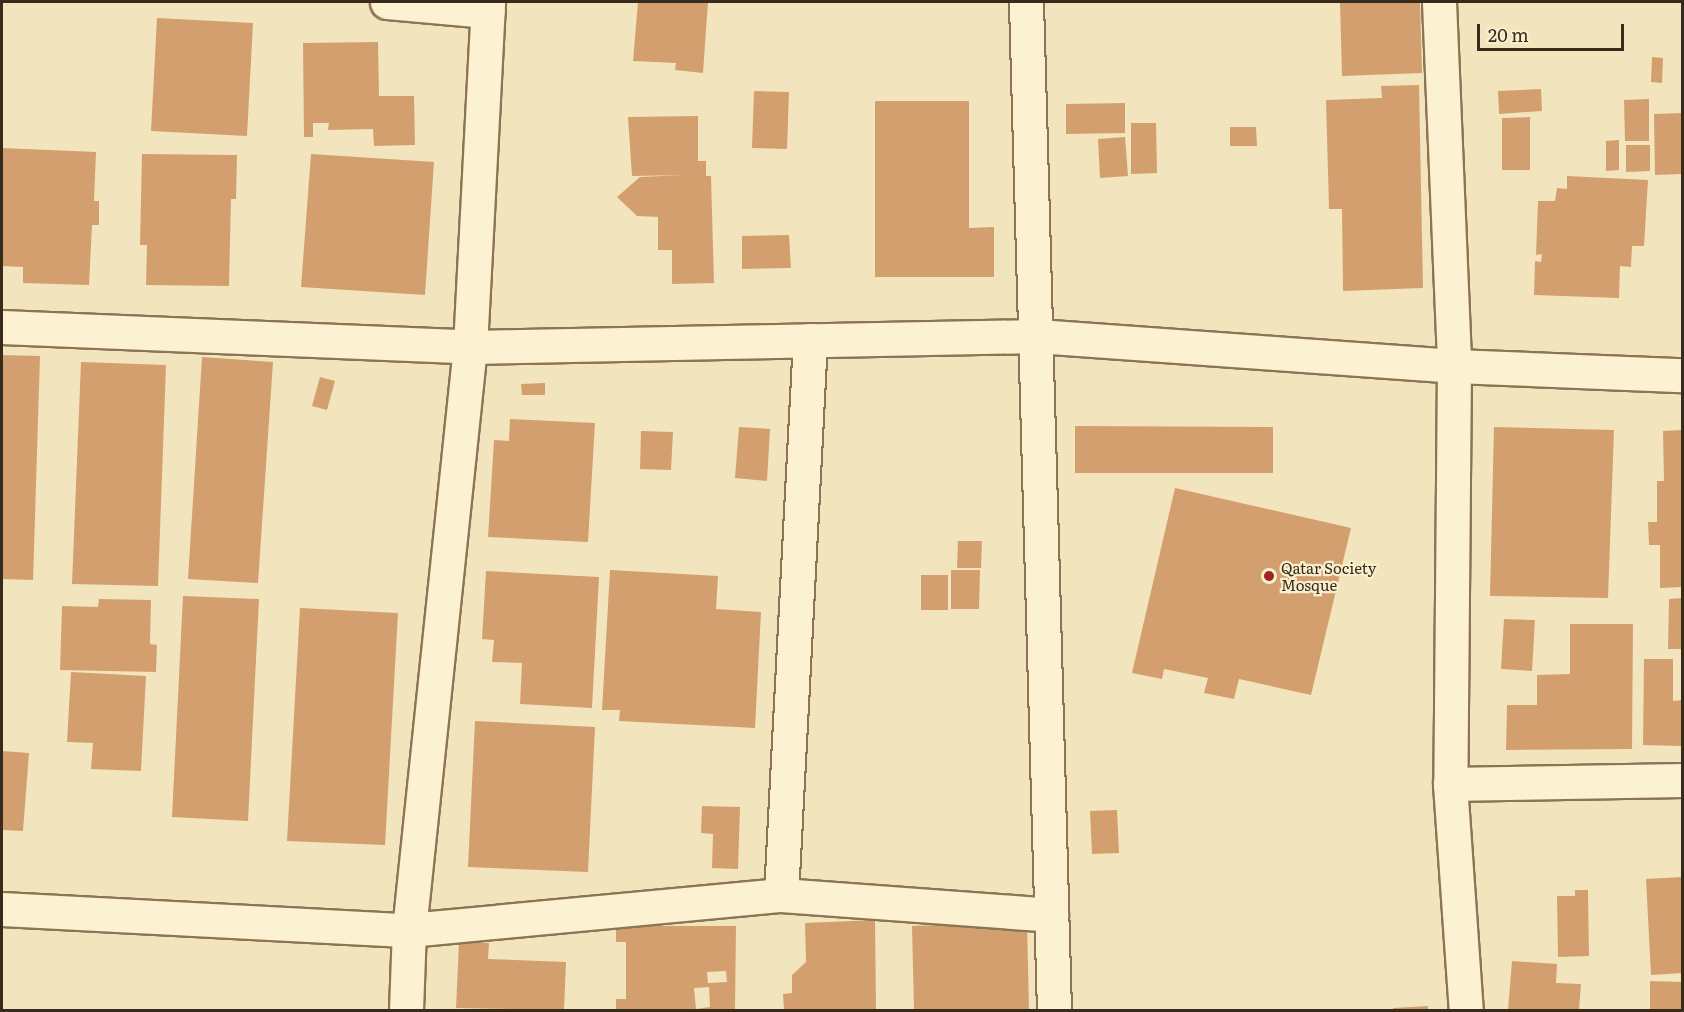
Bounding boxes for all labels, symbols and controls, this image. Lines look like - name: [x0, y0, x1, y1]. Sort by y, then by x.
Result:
- scale bar: [1480, 12, 1627, 50]
- text: 20 m: [1488, 21, 1529, 48]
- place label: Qatar Society Mosque: [1281, 558, 1376, 593]
- marker: Qatar Society Mosque: [1262, 569, 1276, 583]

